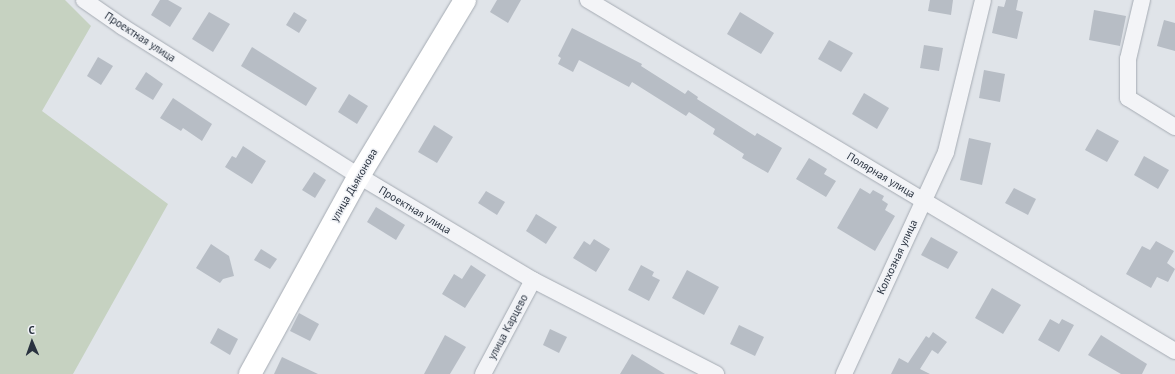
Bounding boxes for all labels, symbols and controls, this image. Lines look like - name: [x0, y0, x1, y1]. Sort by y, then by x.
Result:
- street label: Проектная улица: [102, 9, 178, 65]
- street label: улица Дьяконова: [328, 146, 380, 224]
- street label: Полярная улица: [844, 149, 918, 201]
- street label: Проектная улица: [377, 183, 453, 237]
- street label: Колхозная улица: [874, 217, 920, 297]
- street label: улица Карцево: [485, 292, 531, 362]
- north arrow: [12, 322, 52, 362]
- text: С: [28, 323, 35, 337]

